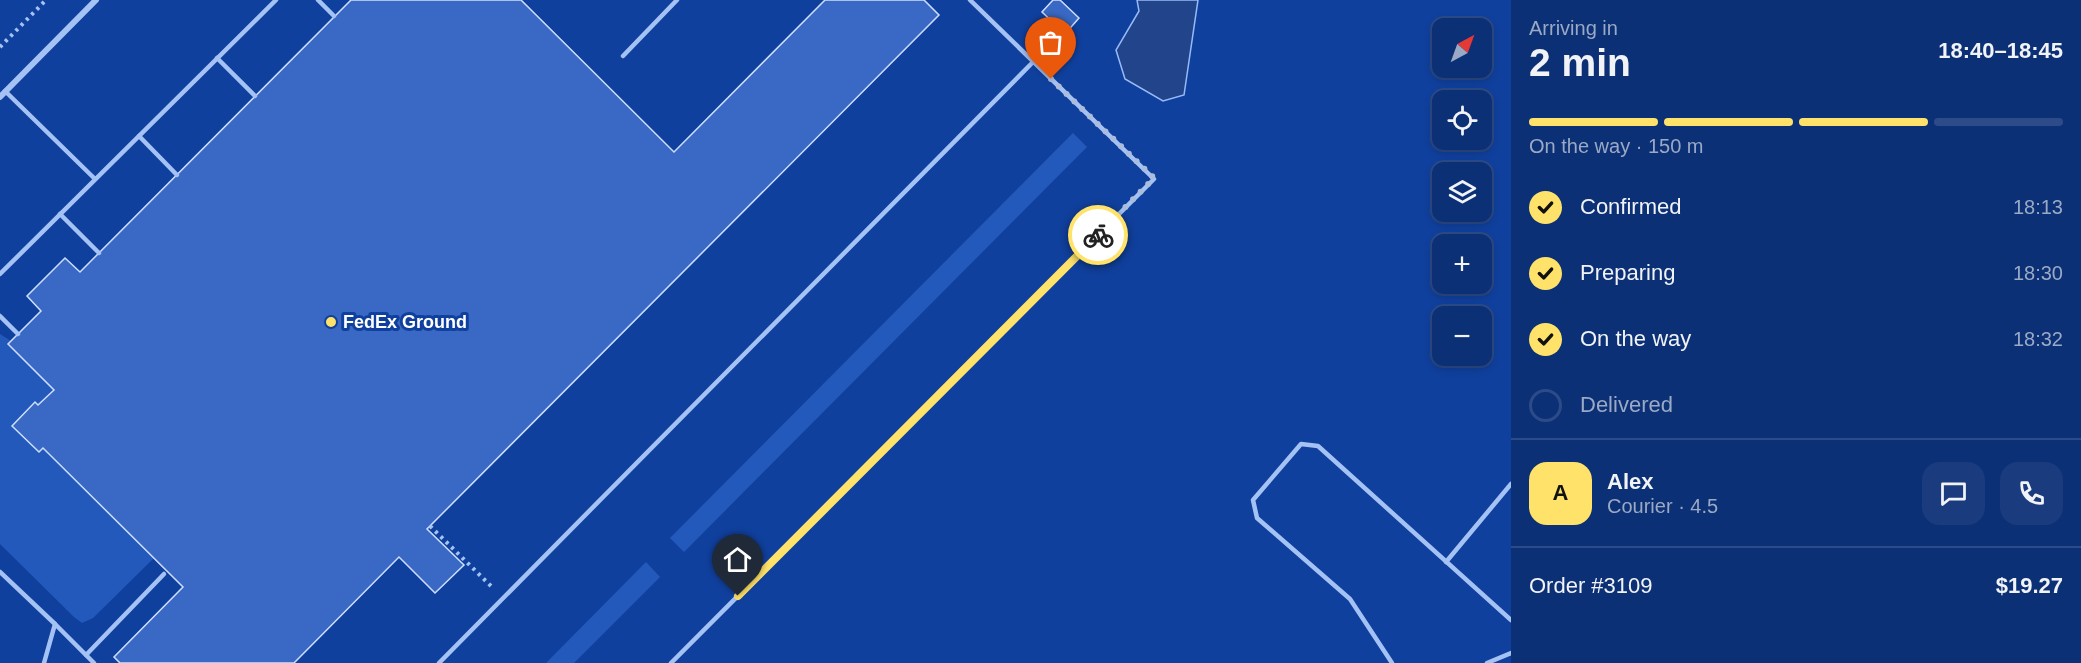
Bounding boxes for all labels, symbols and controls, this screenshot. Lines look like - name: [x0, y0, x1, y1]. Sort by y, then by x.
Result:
- pin: [1025, 17, 1076, 79]
- text: Arriving in: [1529, 17, 1618, 39]
- north arrow: [1432, 18, 1492, 78]
- map controls: [1432, 18, 1492, 366]
- icon: bag: [1034, 26, 1067, 59]
- text: 18:40–18:45: [1938, 38, 2063, 63]
- text: 2 min: [1529, 41, 1631, 84]
- button: locate: [1432, 90, 1492, 150]
- text: On the way · 150 m: [1529, 135, 1704, 157]
- button: layers: [1432, 162, 1492, 222]
- icon: check: [1529, 191, 1562, 224]
- text: Confirmed: [1580, 194, 1681, 219]
- text: 18:13: [2013, 196, 2063, 218]
- courier: [1068, 205, 1128, 265]
- icon: bike: [1082, 219, 1115, 252]
- button: +: [1432, 234, 1492, 294]
- icon: check: [1529, 257, 1562, 290]
- text: Preparing: [1580, 260, 1675, 285]
- text: 18:30: [2013, 262, 2063, 284]
- button: −: [1432, 306, 1492, 366]
- place label: FedEx Ground: [343, 312, 467, 332]
- marker: FedEx Ground: [324, 315, 338, 329]
- icon: check: [1529, 323, 1562, 356]
- text: On the way: [1580, 326, 1691, 351]
- text: 18:32: [2013, 328, 2063, 350]
- text: Delivered: [1580, 392, 1673, 417]
- button: chat: [1922, 462, 1985, 525]
- button: phone: [2000, 462, 2063, 525]
- text: Alex: [1607, 469, 1653, 494]
- text: A: [1553, 480, 1568, 505]
- text: Courier · 4.5: [1607, 495, 1718, 517]
- pin: [712, 534, 763, 596]
- icon: home: [721, 543, 754, 576]
- text: Order #3109: [1529, 573, 1653, 598]
- text: $19.27: [1996, 573, 2063, 598]

